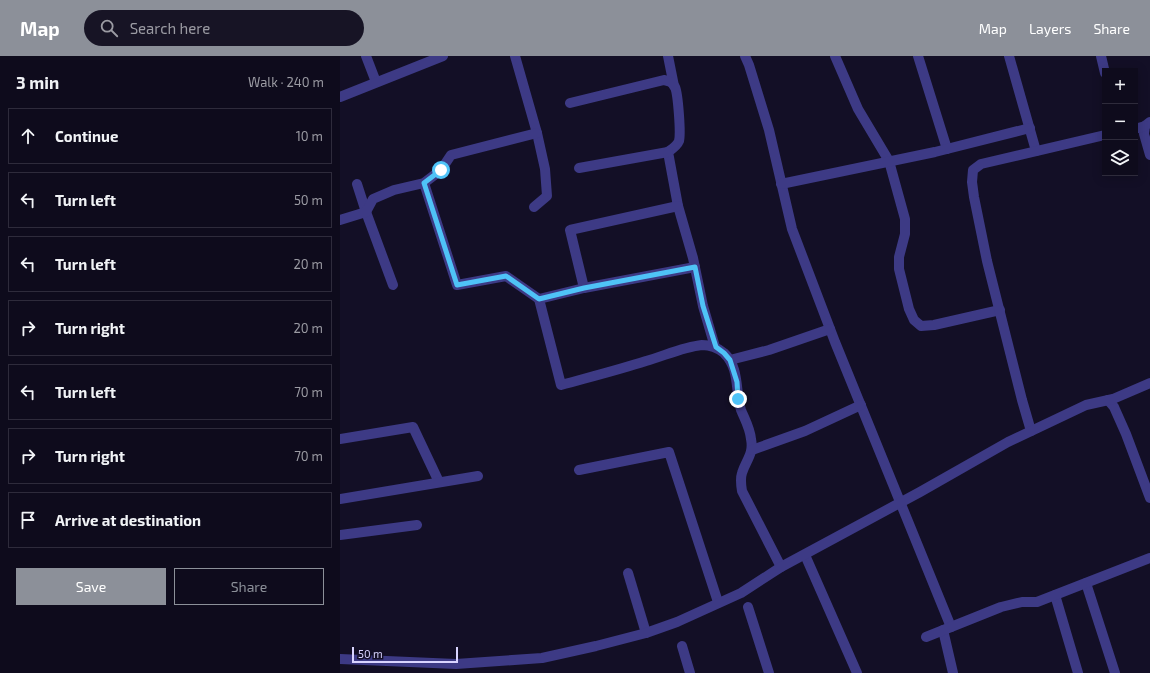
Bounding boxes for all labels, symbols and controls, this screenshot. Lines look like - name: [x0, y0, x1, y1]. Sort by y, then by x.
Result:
- search box: [84, 10, 364, 46]
- text: Map: [20, 17, 60, 40]
- icon: search: [98, 17, 120, 39]
- text: Search here: [130, 19, 210, 37]
- text: Map: [979, 20, 1007, 37]
- text: Layers: [1029, 20, 1071, 37]
- text: Share: [1093, 20, 1130, 37]
- map controls: [1102, 68, 1138, 176]
- button: +: [1102, 68, 1138, 104]
- text: 3 min: [16, 72, 59, 92]
- text: Walk · 240 m: [248, 74, 324, 90]
- button: −: [1102, 104, 1138, 140]
- icon: ahead: [17, 125, 39, 147]
- text: Continue: [55, 127, 118, 145]
- text: 10 m: [296, 128, 323, 144]
- button: layers: [1102, 140, 1138, 176]
- route start: [432, 161, 450, 179]
- icon: left: [17, 189, 39, 211]
- text: Turn left: [55, 191, 116, 209]
- text: 50 m: [294, 192, 323, 208]
- icon: left: [17, 253, 39, 275]
- text: Turn left: [55, 255, 116, 273]
- text: 20 m: [294, 256, 323, 272]
- icon: right: [17, 317, 39, 339]
- text: Turn right: [55, 319, 125, 337]
- text: 20 m: [294, 320, 323, 336]
- icon: left: [17, 381, 39, 403]
- text: Turn left: [55, 383, 116, 401]
- text: 70 m: [294, 384, 323, 400]
- route end: [729, 390, 747, 408]
- icon: right: [17, 445, 39, 467]
- text: Turn right: [55, 447, 125, 465]
- text: 70 m: [294, 448, 323, 464]
- icon: arrive: [17, 509, 39, 531]
- text: Arrive at destination: [55, 511, 201, 529]
- button: Save: [16, 568, 166, 605]
- button: Share: [174, 568, 324, 605]
- scale bar: [352, 645, 458, 664]
- text: 50 m: [358, 647, 383, 660]

